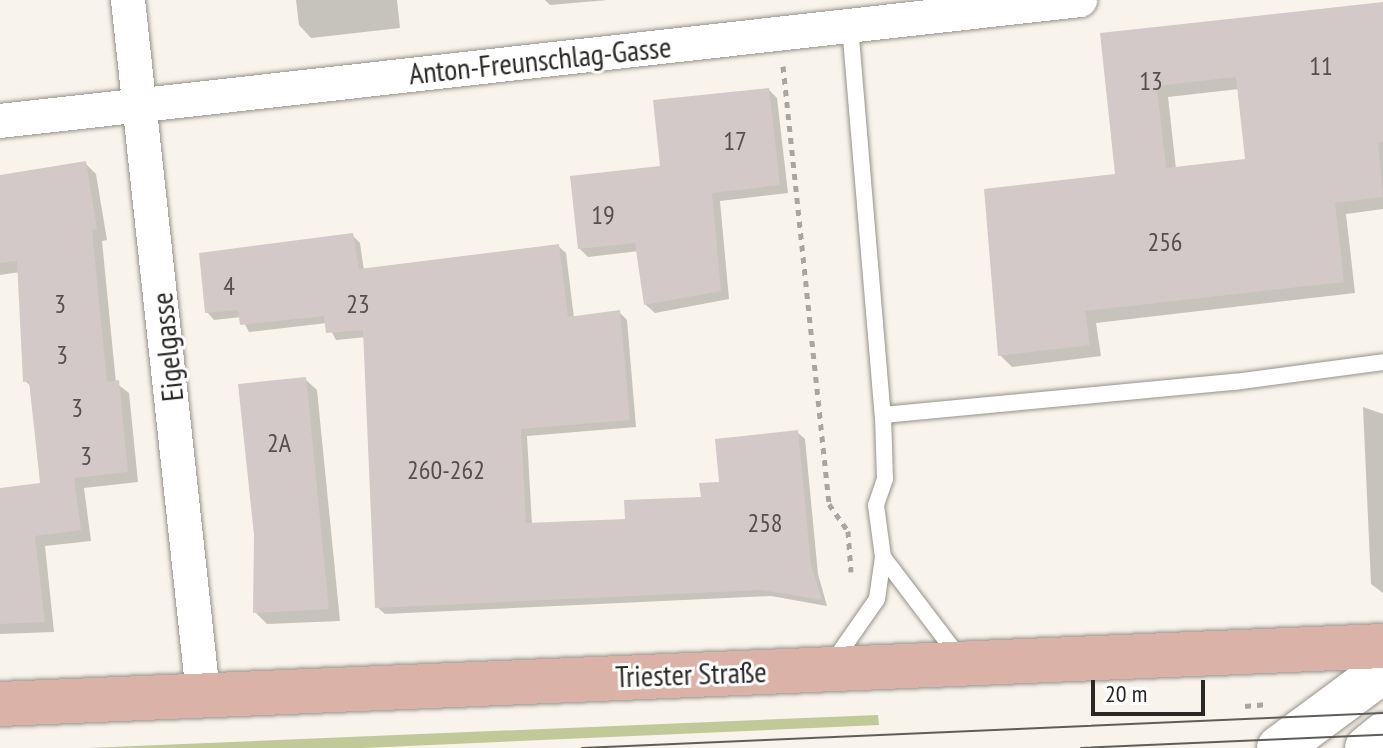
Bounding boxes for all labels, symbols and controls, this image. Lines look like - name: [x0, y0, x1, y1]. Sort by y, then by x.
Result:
- street label: Anton-Freunschlag-Gasse: [407, 28, 673, 92]
- house number: 11: [1309, 50, 1333, 82]
- house number: 13: [1139, 65, 1163, 97]
- house number: 17: [723, 125, 747, 157]
- house number: 19: [591, 199, 615, 231]
- house number: 256: [1147, 226, 1183, 258]
- house number: 4: [223, 270, 235, 302]
- house number: 3: [54, 288, 66, 320]
- house number: 23: [346, 288, 370, 320]
- street label: Eigelgasse: [143, 291, 191, 403]
- house number: 3: [56, 339, 68, 371]
- house number: 3: [71, 392, 83, 424]
- house number: 2A: [267, 427, 291, 459]
- house number: 3: [80, 440, 92, 472]
- house number: 260-262: [407, 454, 485, 486]
- house number: 258: [747, 507, 783, 539]
- street label: Triester Straße: [615, 653, 767, 695]
- scale bar: [1095, 664, 1209, 714]
- text: 20 m: [1105, 678, 1147, 709]

